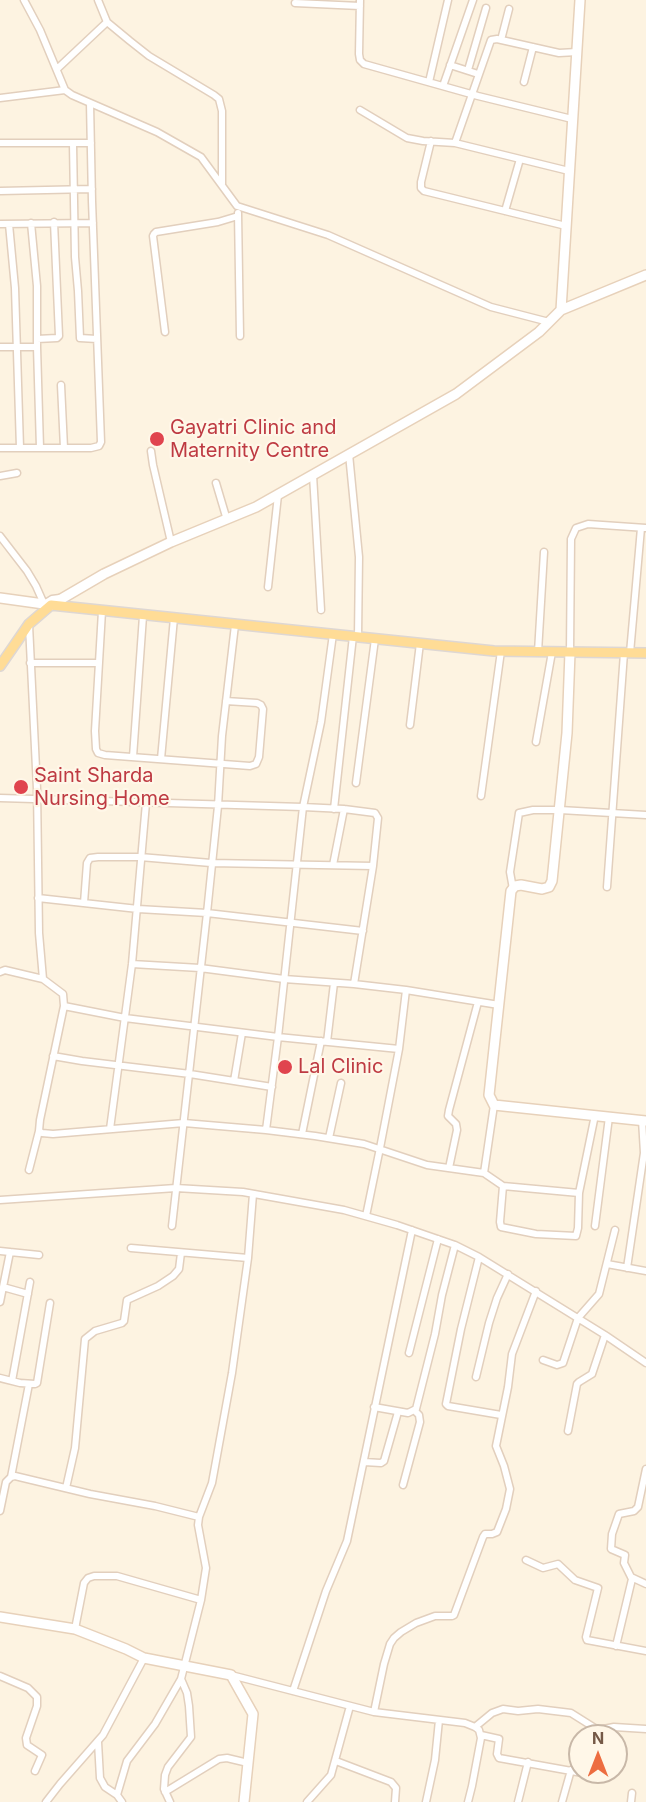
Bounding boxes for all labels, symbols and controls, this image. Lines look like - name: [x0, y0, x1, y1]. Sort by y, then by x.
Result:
- place label: Gayatri Clinic and Maternity Centre: [170, 416, 336, 463]
- marker: Gayatri Clinic and Maternity Centre: [148, 430, 166, 448]
- place label: Saint Sharda Nursing Home: [34, 764, 170, 811]
- marker: Saint Sharda Nursing Home: [12, 778, 30, 796]
- place label: Lal Clinic: [298, 1055, 383, 1079]
- marker: Lal Clinic: [276, 1058, 294, 1076]
- north arrow: [568, 1724, 628, 1784]
- text: N: [592, 1728, 604, 1748]

